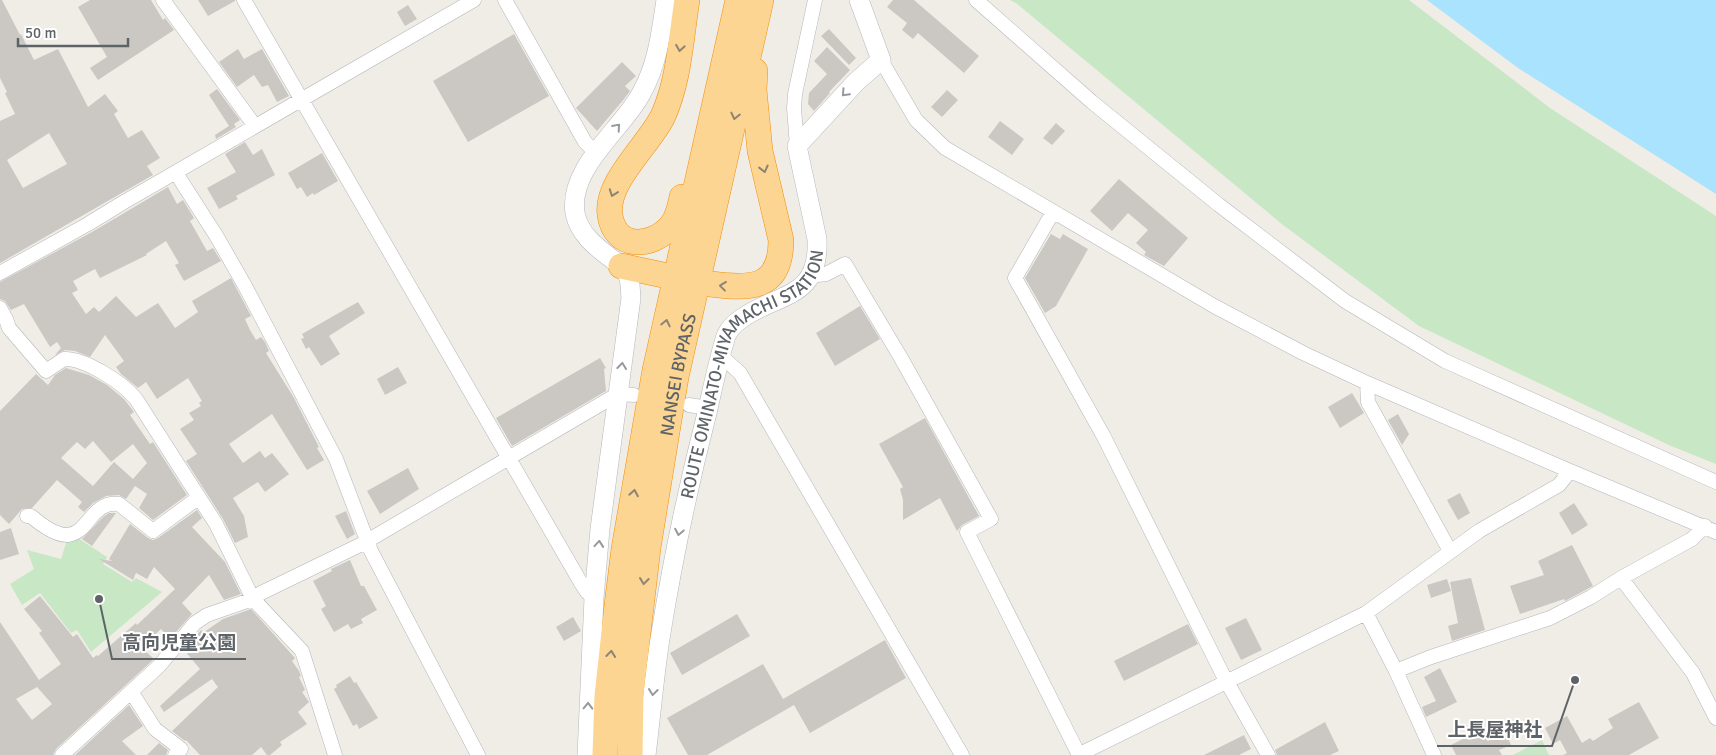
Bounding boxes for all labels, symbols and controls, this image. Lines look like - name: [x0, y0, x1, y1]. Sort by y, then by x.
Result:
- scale bar: [18, 15, 128, 47]
- text: 50 m: [25, 24, 56, 42]
- one-way arrow: [675, 45, 686, 53]
- one-way arrow: [842, 88, 851, 97]
- one-way arrow: [730, 111, 741, 120]
- one-way arrow: [611, 123, 620, 132]
- one-way arrow: [758, 164, 769, 173]
- one-way arrow: [609, 189, 619, 197]
- street label: ROUTE OMINATO-MIYAMACHI STATION: [676, 248, 828, 501]
- one-way arrow: [718, 281, 726, 292]
- street label: NANSEI BYPASS: [656, 311, 701, 438]
- one-way arrow: [660, 318, 671, 327]
- one-way arrow: [616, 361, 627, 369]
- one-way arrow: [628, 489, 638, 498]
- one-way arrow: [675, 528, 685, 536]
- one-way arrow: [593, 540, 604, 548]
- one-way arrow: [639, 577, 650, 585]
- callout: 高向児童公園: [112, 625, 246, 659]
- text: 高向児童公園: [122, 631, 236, 655]
- one-way arrow: [606, 650, 617, 658]
- one-way arrow: [649, 688, 659, 697]
- one-way arrow: [583, 702, 593, 710]
- callout: 上長屋神社: [1437, 712, 1552, 746]
- text: 上長屋神社: [1447, 718, 1543, 742]

